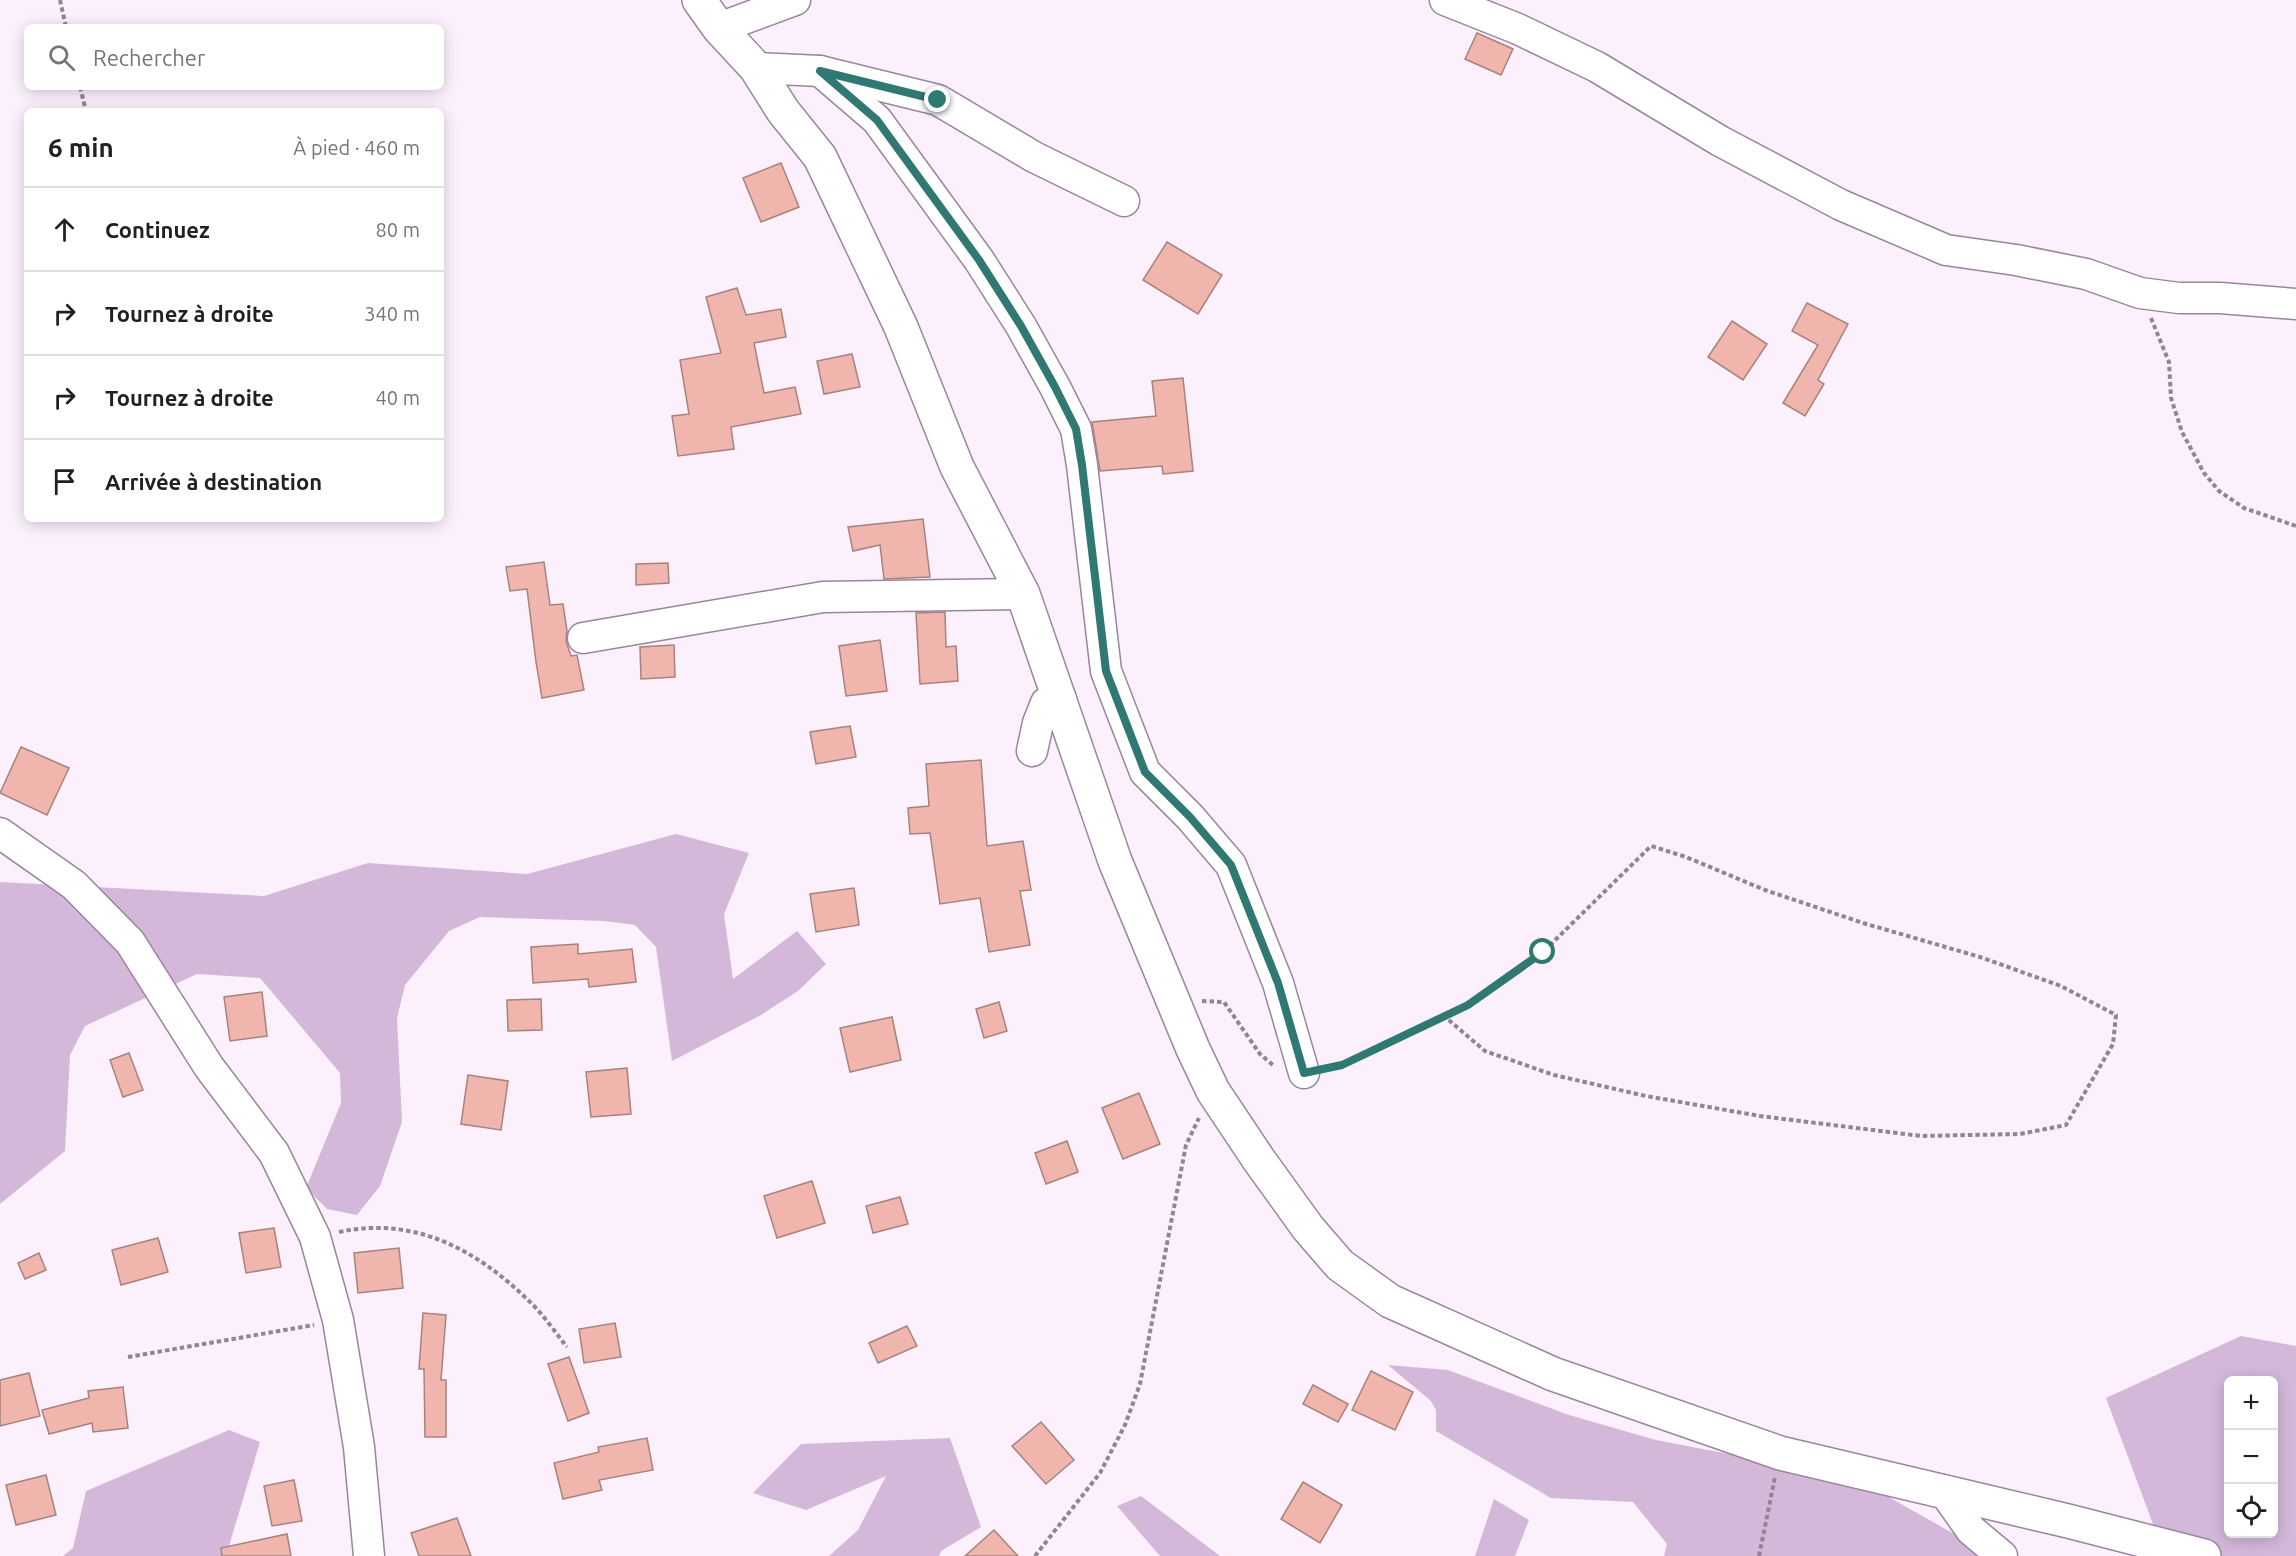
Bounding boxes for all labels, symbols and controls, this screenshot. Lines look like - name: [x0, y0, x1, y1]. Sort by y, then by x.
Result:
- search box: [24, 24, 444, 90]
- icon: search: [45, 41, 78, 74]
- text: Rechercher: [93, 45, 205, 70]
- route end: [924, 86, 950, 112]
- text: 6 min: [48, 133, 114, 162]
- text: À pied · 460 m: [293, 136, 420, 159]
- icon: ahead: [48, 213, 81, 246]
- text: Continuez: [105, 217, 210, 242]
- text: 80 m: [376, 218, 420, 241]
- icon: right: [48, 297, 81, 330]
- text: Tournez à droite: [105, 301, 274, 326]
- text: 340 m: [364, 302, 420, 325]
- icon: right: [48, 381, 81, 414]
- text: Tournez à droite: [105, 385, 274, 410]
- text: 40 m: [376, 386, 420, 409]
- icon: arrive: [48, 465, 81, 498]
- text: Arrivée à destination: [105, 469, 322, 494]
- route start: [1529, 938, 1555, 964]
- map controls: [2224, 1376, 2278, 1538]
- button: +: [2224, 1376, 2278, 1430]
- button: −: [2224, 1430, 2278, 1484]
- button: locate: [2224, 1484, 2278, 1538]

